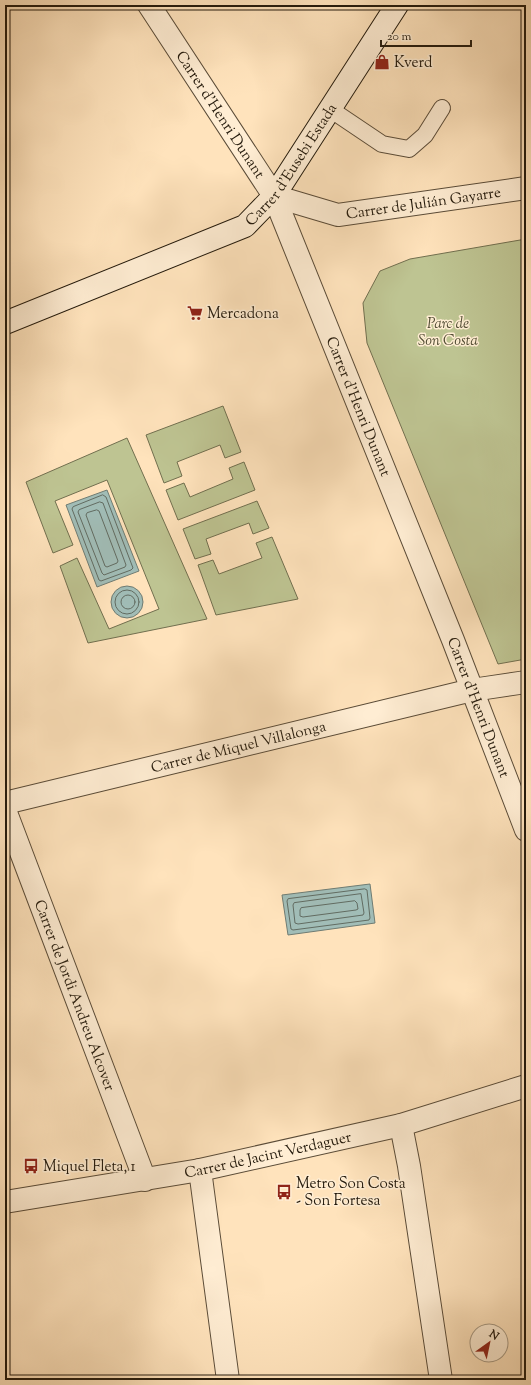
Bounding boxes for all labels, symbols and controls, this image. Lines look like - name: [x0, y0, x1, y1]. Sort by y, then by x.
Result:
- scale bar: [381, 22, 471, 48]
- text: 20 m: [387, 28, 412, 46]
- street label: Carrer d'Henri Dunant: [170, 47, 269, 183]
- shop icon: Kverd: [373, 53, 391, 71]
- place label: Kverd: [394, 53, 433, 74]
- street label: Carrer d'Eusebi Estada: [241, 100, 343, 232]
- street label: Carrer de Julián Gayarre: [345, 183, 502, 226]
- supermarket icon: Mercadona: [186, 304, 204, 322]
- place label: Mercadona: [207, 304, 279, 325]
- park label: Parc de Son Costa: [418, 314, 478, 352]
- street label: Carrer d'Henri Dunant: [320, 334, 395, 480]
- street label: Carrer d'Henri Dunant: [441, 634, 514, 781]
- street label: Carrer de Miquel Villalonga: [149, 717, 328, 779]
- street label: Carrer de Jordi Andreu Alcover: [28, 897, 120, 1095]
- street label: Carrer de Jacint Verdaguer: [183, 1127, 354, 1184]
- bus stop icon: Miquel Fleta, 1: [22, 1157, 40, 1175]
- place label: Miquel Fleta, 1: [43, 1157, 136, 1178]
- place label: Metro Son Costa - Son Fortesa: [296, 1174, 406, 1212]
- bus stop icon: Metro Son Costa - Son Fortesa: [275, 1183, 293, 1201]
- north arrow: [469, 1323, 509, 1363]
- text: N: [485, 1326, 502, 1345]

